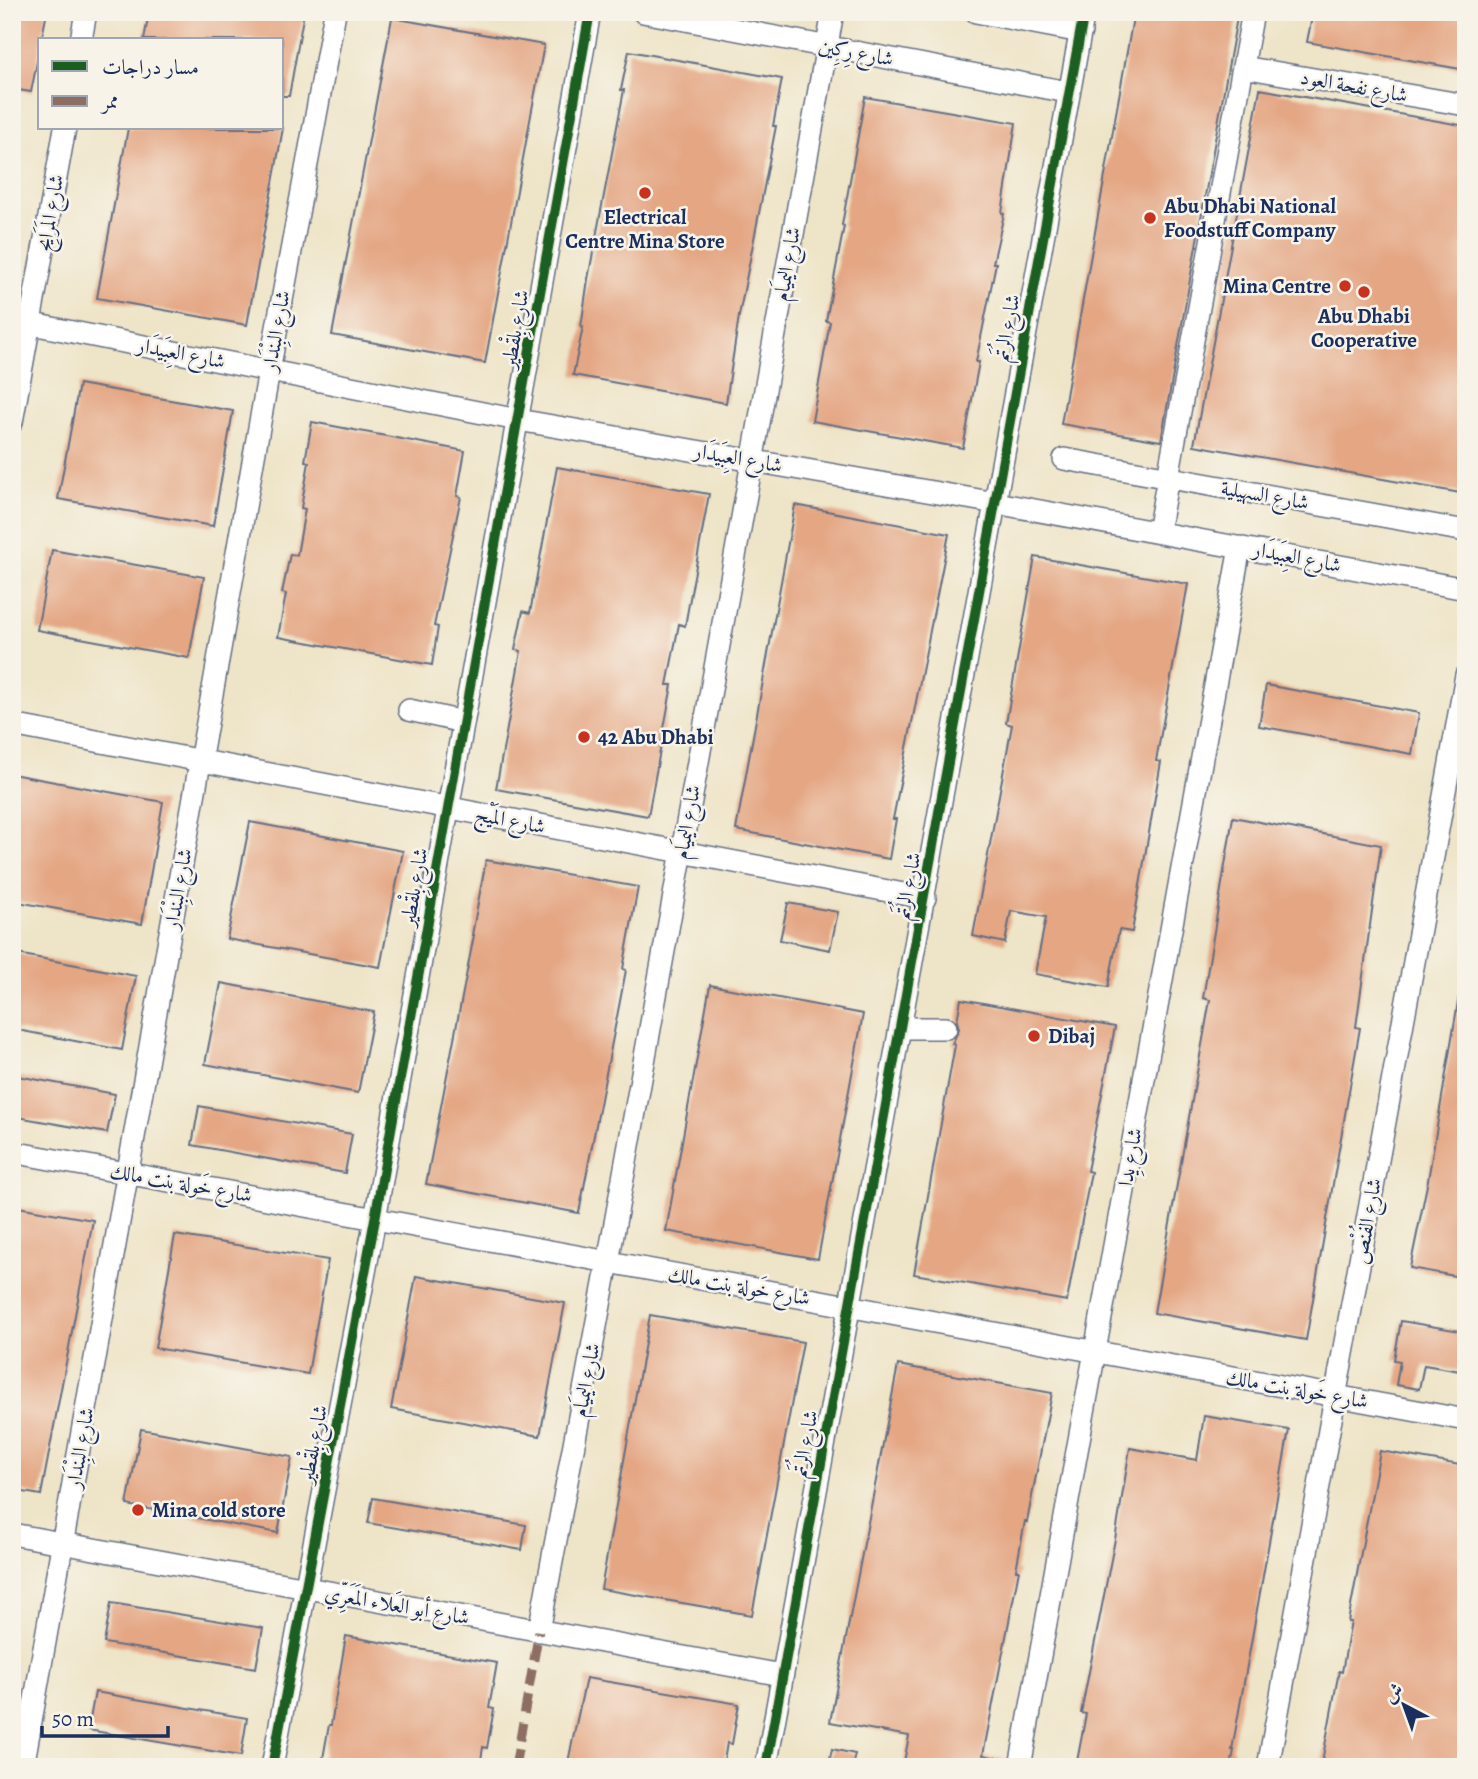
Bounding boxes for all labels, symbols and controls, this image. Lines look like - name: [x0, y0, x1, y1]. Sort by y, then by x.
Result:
- street label: شارع رِكِين: [815, 31, 896, 77]
- legend: [38, 38, 284, 130]
- text: مسار دراجات: [102, 53, 199, 81]
- street label: شارع نفحة العود: [1297, 63, 1410, 113]
- text: ممر: [100, 87, 119, 115]
- street label: شارع المَرَايِح: [28, 172, 74, 255]
- marker: Electrical Centre Mina Store: [637, 185, 653, 201]
- place label: Abu Dhabi National Foodstuff Company: [1163, 192, 1337, 244]
- place label: Electrical Centre Mina Store: [565, 203, 725, 255]
- marker: Abu Dhabi National Foodstuff Company: [1142, 210, 1158, 226]
- street label: شارع اليميَام: [766, 224, 811, 304]
- place label: Mina Centre: [1223, 272, 1331, 300]
- marker: Mina Centre: [1337, 278, 1353, 294]
- marker: Abu Dhabi Cooperative: [1356, 284, 1372, 300]
- street label: شارع بِلقْطير: [492, 287, 540, 373]
- street label: شارع البِنْدَار: [253, 288, 301, 376]
- street label: شارع الرُتَم: [983, 291, 1031, 365]
- place label: Abu Dhabi Cooperative: [1311, 302, 1417, 354]
- street label: شارع العِبَيدَار: [132, 329, 228, 379]
- street label: شارع العِبَيدَار: [689, 435, 785, 484]
- street label: شارع السهيلية: [1218, 473, 1311, 520]
- street label: شارع العِبَيدَار: [1248, 533, 1344, 583]
- place label: 42 Abu Dhabi: [598, 723, 714, 751]
- marker: 42 Abu Dhabi: [576, 729, 592, 745]
- street label: شارع اليميَام: [666, 782, 711, 862]
- street label: شارع المَيْج: [471, 798, 548, 845]
- street label: شارع بِلقْطير: [391, 845, 439, 931]
- street label: شارع البِنْدَار: [155, 846, 203, 934]
- street label: شارع الرُتَم: [884, 849, 932, 923]
- place label: Dibaj: [1048, 1022, 1095, 1050]
- marker: Dibaj: [1026, 1028, 1042, 1044]
- street label: شارع يِدا: [1111, 1126, 1153, 1189]
- street label: شارع خَولة بنت مالك: [107, 1156, 255, 1213]
- street label: شارع الفُنْص: [1342, 1175, 1392, 1267]
- street label: شارع خَولة بنت مالك: [665, 1259, 813, 1316]
- street label: شارع اليميَام: [564, 1340, 611, 1420]
- street label: شارع خَولة بنت مالك: [1223, 1362, 1371, 1419]
- street label: شارع بِلقْطير: [289, 1402, 338, 1489]
- street label: شارع البِنْدَار: [57, 1405, 105, 1493]
- street label: شارع الرُتَم: [781, 1407, 829, 1481]
- place label: Mina cold store: [152, 1496, 286, 1524]
- marker: Mina cold store: [130, 1502, 146, 1518]
- street label: شارع أبو العَلاء المَعَرِّي: [322, 1578, 472, 1635]
- north arrow: [1370, 1670, 1440, 1740]
- text: ش: [1378, 1677, 1409, 1709]
- scale bar: [42, 1695, 168, 1739]
- text: 50 m: [52, 1705, 94, 1733]

